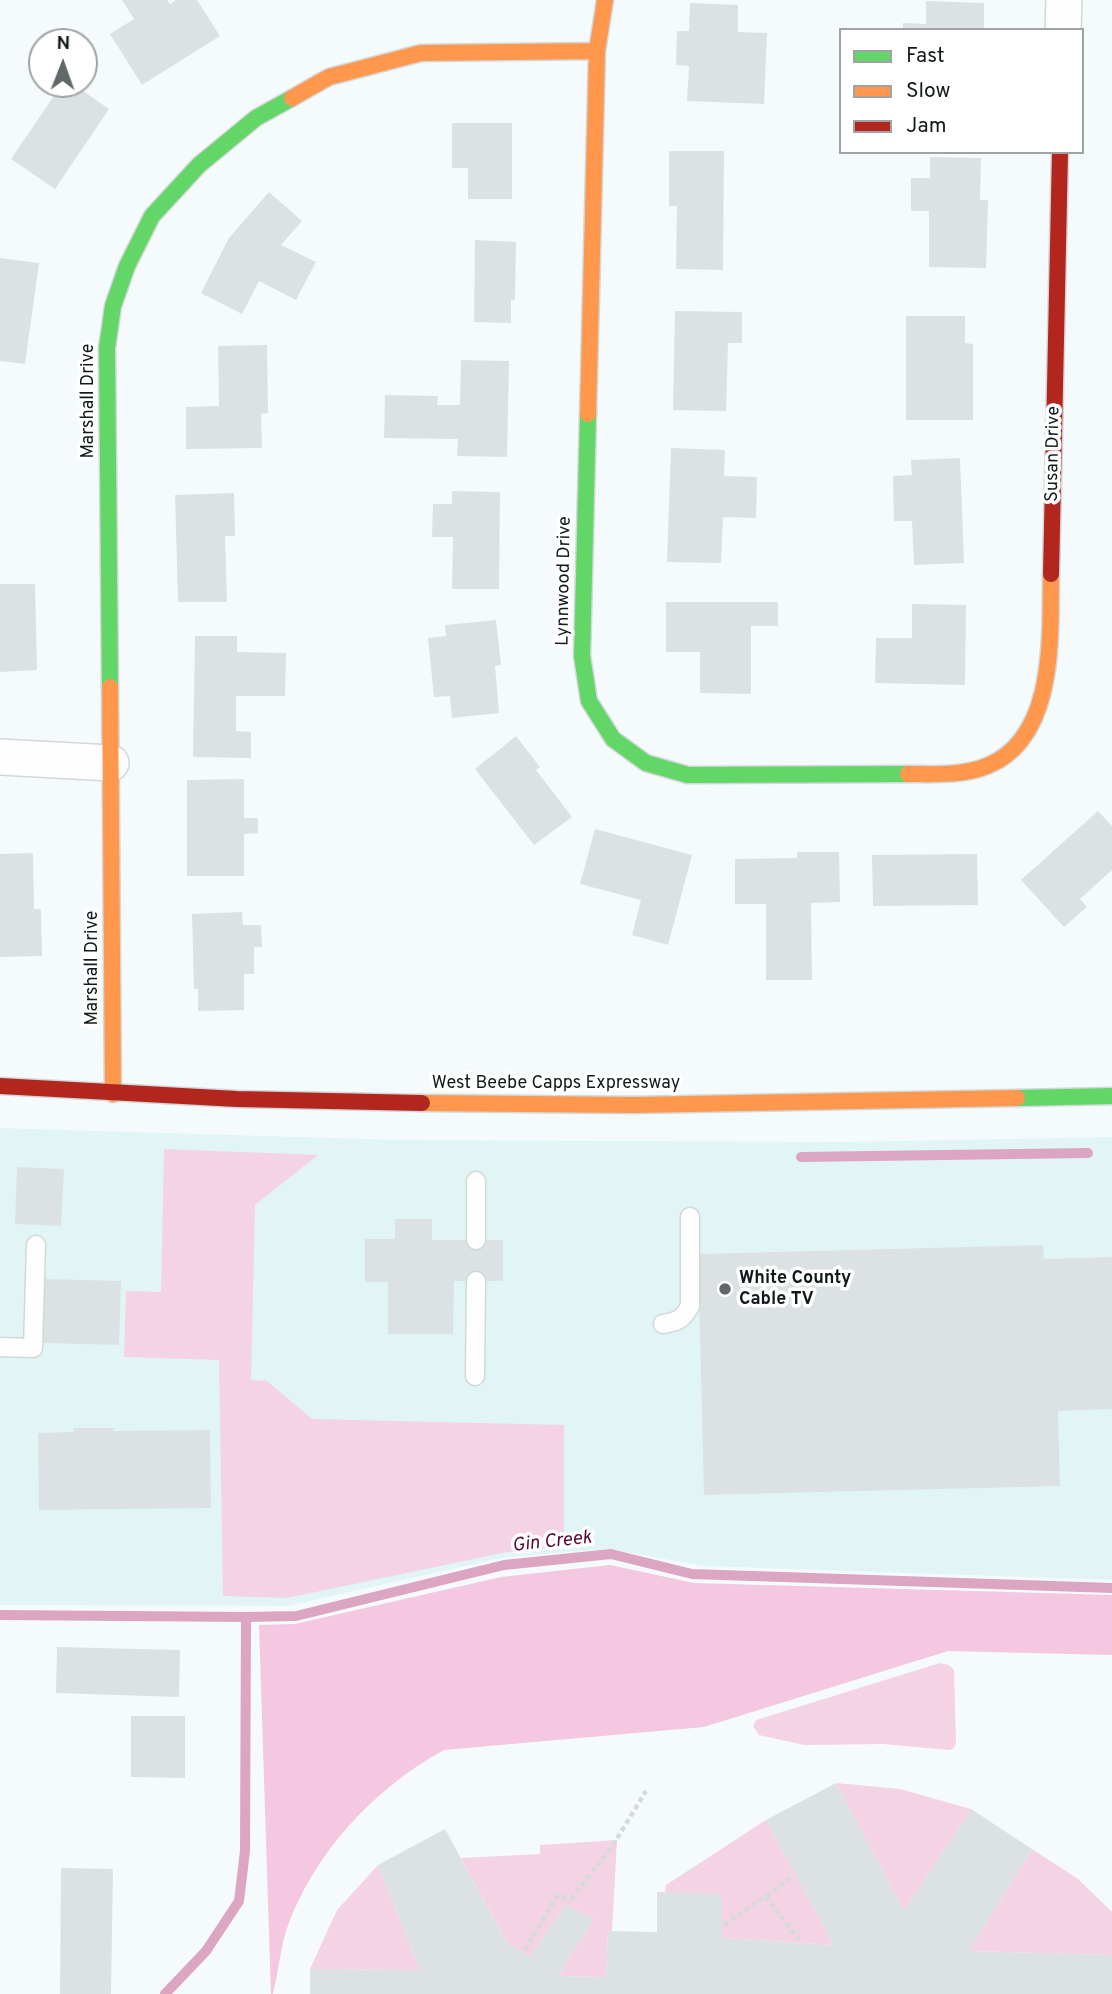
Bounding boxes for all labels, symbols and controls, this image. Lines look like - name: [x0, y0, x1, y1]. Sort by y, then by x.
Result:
- north arrow: [28, 28, 98, 98]
- legend: [839, 28, 1084, 154]
- text: N: [56, 32, 70, 56]
- text: Fast: [906, 43, 945, 70]
- text: Slow: [906, 78, 951, 105]
- text: Jam: [906, 113, 947, 140]
- street label: Marshall Drive: [78, 344, 100, 458]
- street label: Susan Drive: [1042, 406, 1066, 502]
- street label: Lynnwood Drive: [553, 516, 577, 646]
- street label: Marshall Drive: [82, 911, 104, 1025]
- street label: West Beebe Capps Expressway: [432, 1073, 680, 1095]
- place label: White County Cable TV: [739, 1268, 851, 1310]
- marker: White County Cable TV: [717, 1281, 733, 1297]
- water label: Gin Creek: [511, 1528, 593, 1558]

